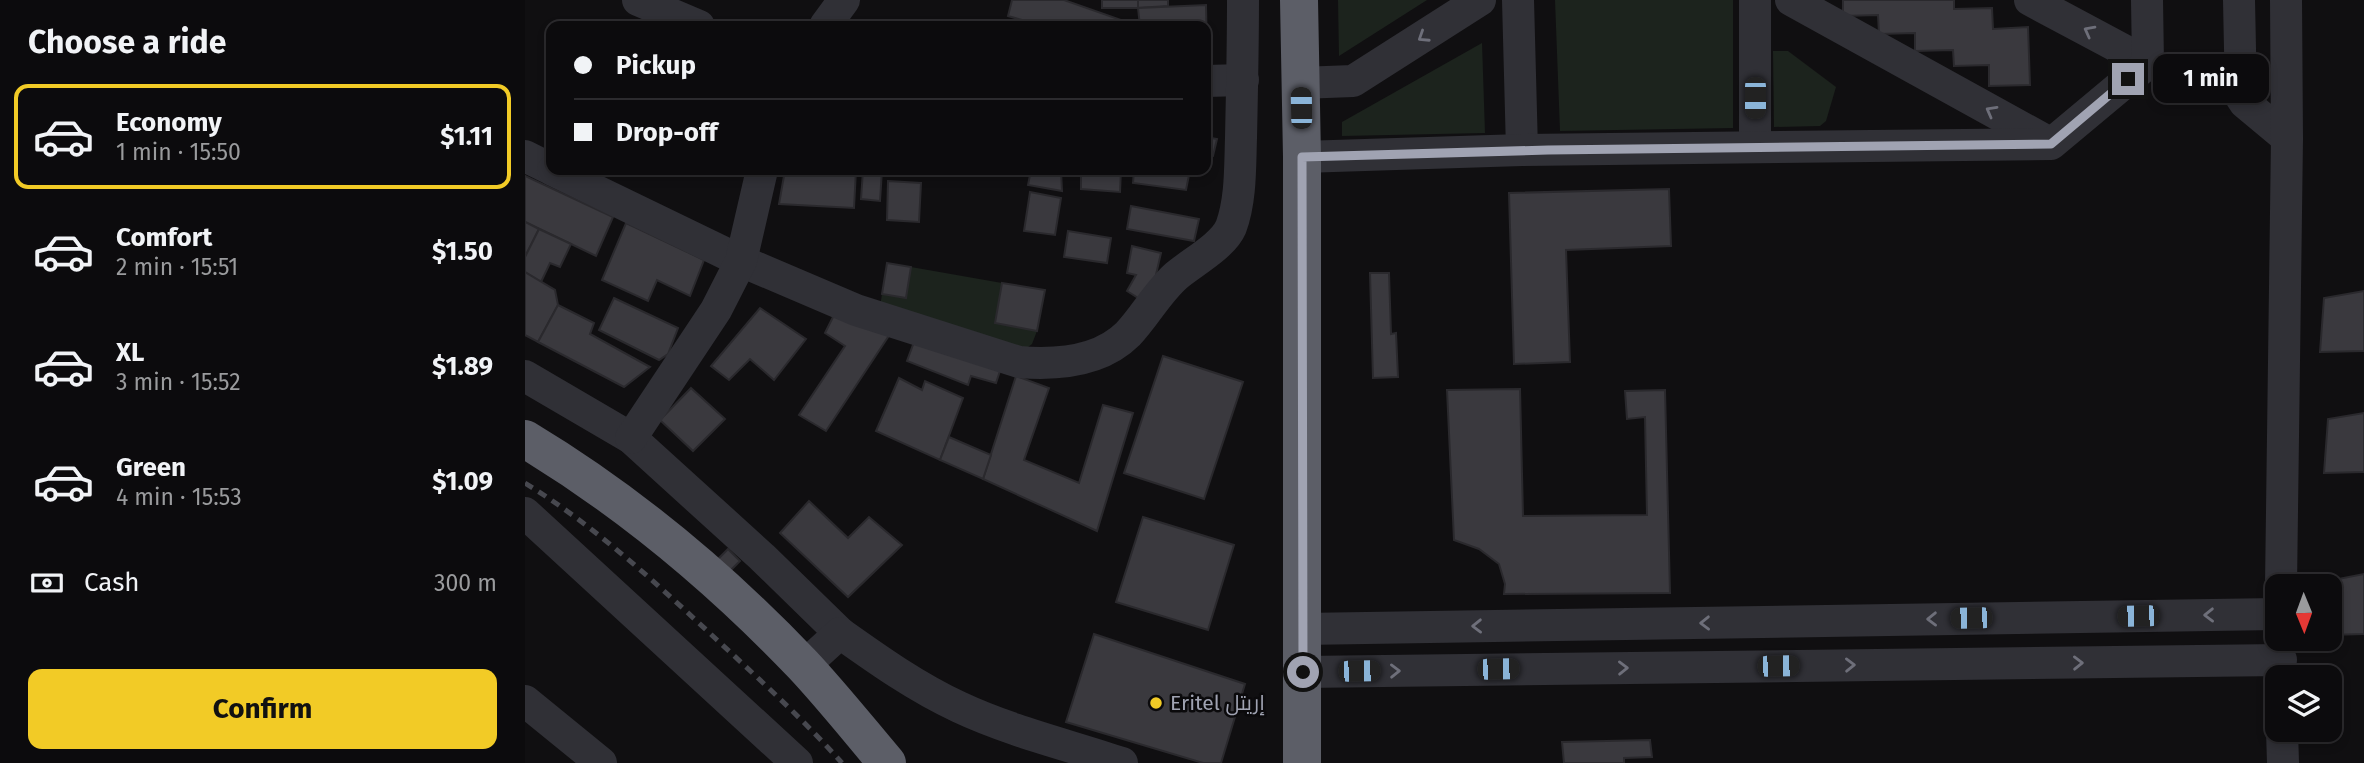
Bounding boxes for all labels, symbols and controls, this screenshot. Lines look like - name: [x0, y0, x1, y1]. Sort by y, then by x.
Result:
- text: Choose a ride: [28, 23, 226, 61]
- one-way arrow: [2084, 26, 2096, 40]
- one-way arrow: [1418, 28, 1431, 41]
- text: Pickup: [616, 50, 696, 81]
- callout: 1 min: [2153, 55, 2268, 104]
- route end: [2112, 63, 2144, 95]
- text: 1 min: [2183, 64, 2239, 92]
- car: [1745, 77, 1766, 119]
- car: [1291, 87, 1312, 129]
- icon: car: [32, 105, 95, 168]
- one-way arrow: [1986, 106, 1998, 119]
- text: Economy: [116, 107, 222, 138]
- text: Drop-off: [616, 117, 718, 148]
- text: $1.11: [440, 121, 493, 152]
- text: 1 min · 15:50: [116, 138, 241, 166]
- icon: car: [32, 220, 95, 283]
- text: Comfort: [116, 222, 212, 253]
- text: $1.50: [432, 236, 493, 267]
- text: 2 min · 15:51: [116, 253, 238, 281]
- icon: car: [32, 335, 95, 398]
- text: XL: [116, 337, 144, 368]
- text: $1.89: [432, 351, 493, 382]
- text: 3 min · 15:52: [116, 368, 241, 396]
- icon: car: [32, 450, 95, 513]
- text: Green: [116, 452, 186, 483]
- text: $1.09: [432, 466, 493, 497]
- text: 4 min · 15:53: [116, 483, 242, 511]
- icon: cash: [28, 564, 66, 602]
- text: Cash: [84, 567, 140, 598]
- text: 300 m: [434, 569, 497, 597]
- north arrow: [2265, 574, 2341, 651]
- map controls: [2265, 574, 2342, 742]
- car: [2117, 605, 2160, 627]
- car: [1950, 607, 1993, 629]
- one-way arrow: [2203, 607, 2214, 622]
- one-way arrow: [1926, 611, 1937, 627]
- one-way arrow: [1699, 615, 1710, 630]
- one-way arrow: [1471, 618, 1482, 634]
- car: [1757, 655, 1800, 677]
- one-way arrow: [2073, 655, 2084, 670]
- route start: [1287, 656, 1319, 688]
- one-way arrow: [1846, 657, 1856, 673]
- car: [1477, 658, 1520, 680]
- car: [1338, 660, 1381, 682]
- one-way arrow: [1618, 660, 1629, 676]
- one-way arrow: [1391, 663, 1401, 679]
- button: layers: [2265, 665, 2342, 742]
- button: Confirm: [28, 669, 497, 749]
- place label: Eritel إريتل: [1170, 690, 1265, 716]
- marker: Eritel إريتل: [1148, 695, 1164, 711]

